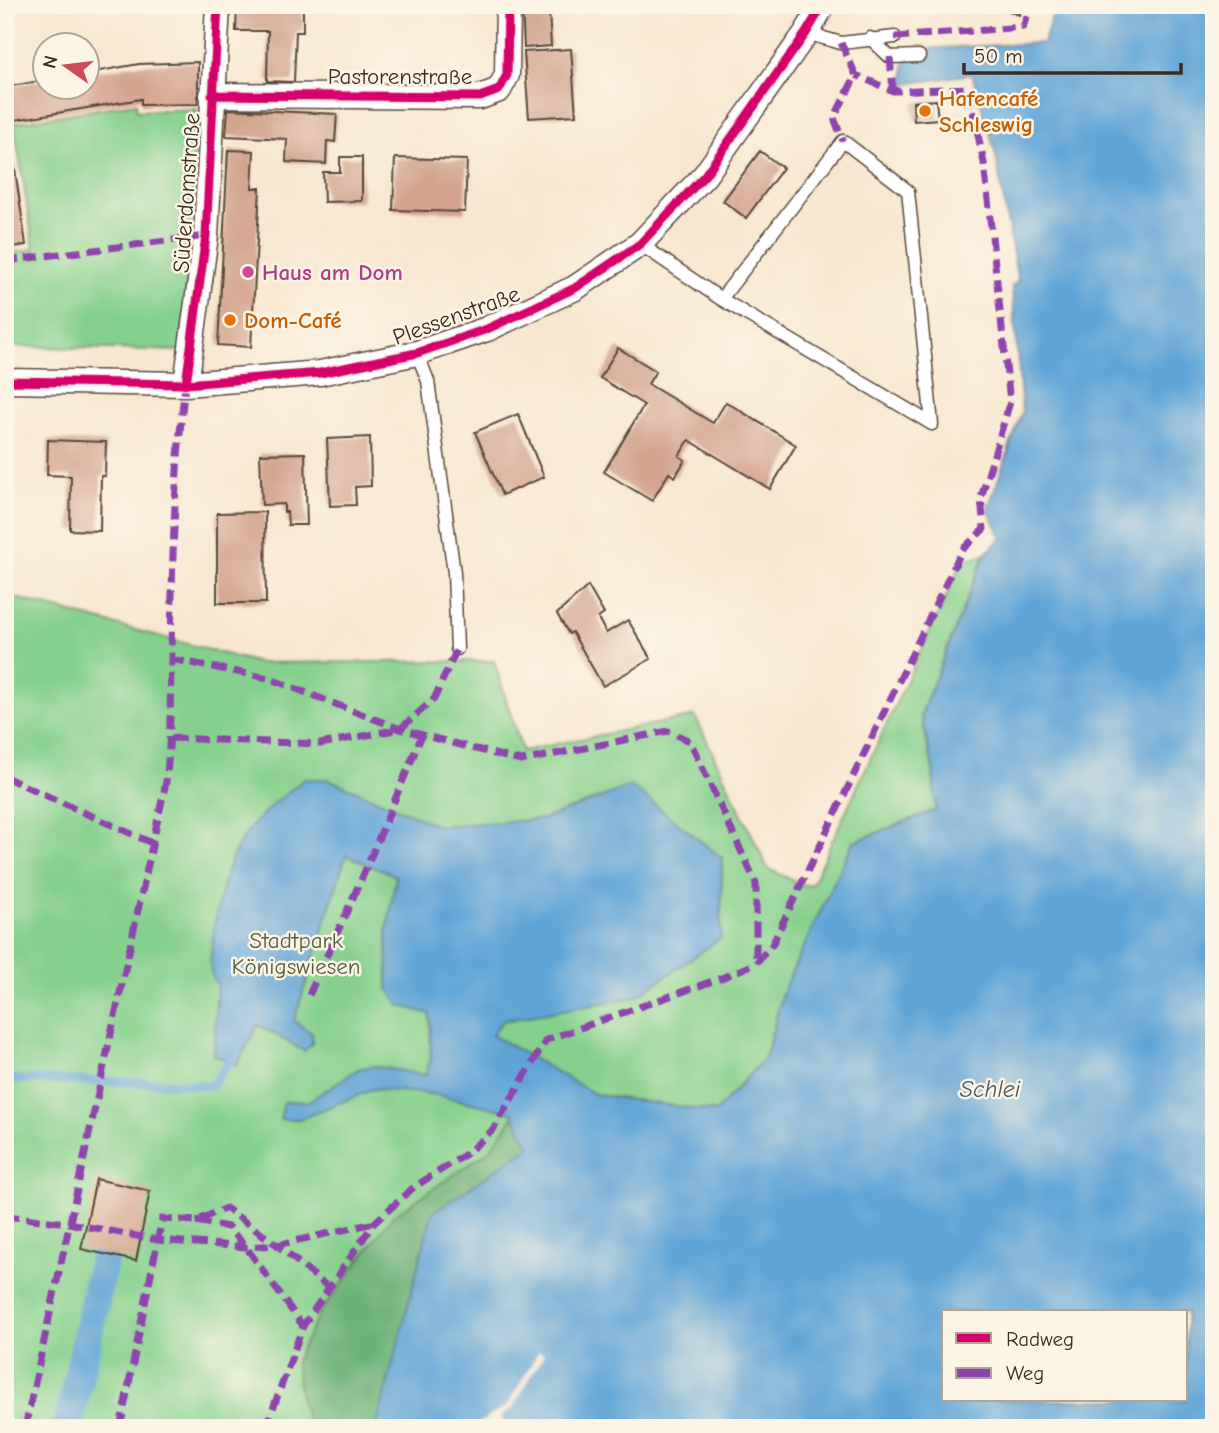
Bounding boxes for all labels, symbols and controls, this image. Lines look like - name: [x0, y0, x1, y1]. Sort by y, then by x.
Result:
- north arrow: [32, 32, 102, 102]
- scale bar: [964, 32, 1180, 76]
- text: 50 m: [974, 44, 1023, 68]
- text: N: [38, 53, 63, 71]
- street label: Pastorenstraße: [328, 63, 472, 90]
- place label: Hafencafé Schleswig: [939, 85, 1038, 138]
- marker: Hafencafé Schleswig: [917, 103, 933, 119]
- street label: Süderdomstraße: [167, 112, 206, 274]
- place label: Haus am Dom: [262, 259, 403, 286]
- marker: Haus am Dom: [240, 264, 256, 280]
- street label: Plessenstraße: [389, 280, 523, 351]
- place label: Dom-Café: [244, 307, 341, 334]
- marker: Dom-Café: [222, 312, 238, 328]
- park label: Stadtpark Königswiesen: [232, 927, 360, 980]
- water label: Schlei: [960, 1075, 1021, 1103]
- legend: [942, 1310, 1188, 1402]
- text: Radweg: [1006, 1327, 1074, 1351]
- text: Weg: [1006, 1361, 1044, 1385]

